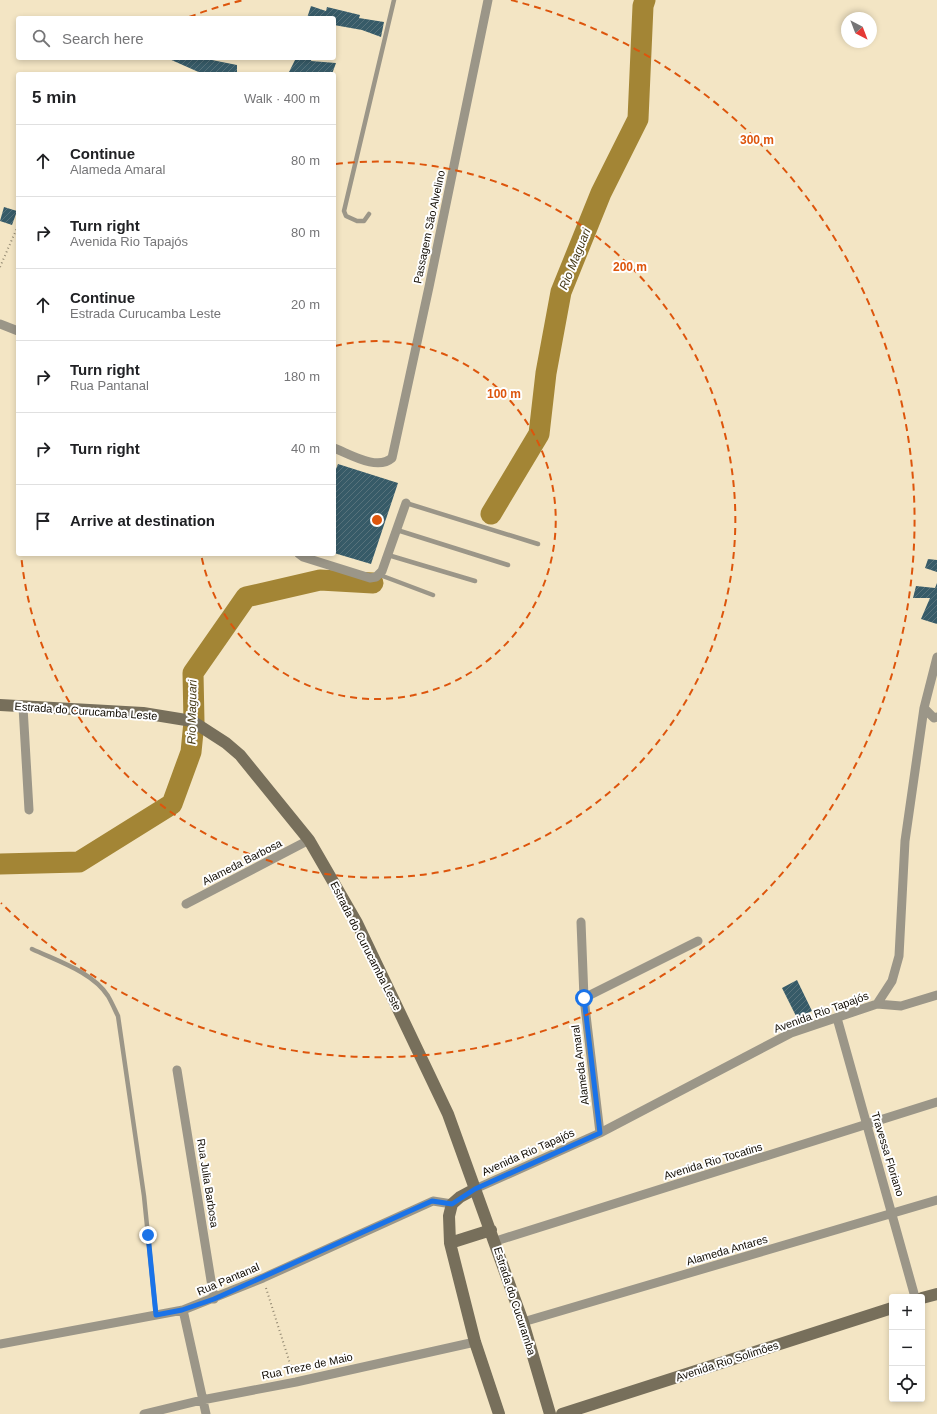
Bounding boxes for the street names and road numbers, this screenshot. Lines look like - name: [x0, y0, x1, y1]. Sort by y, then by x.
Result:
- street label: Passagem São Alvelino: [411, 169, 447, 285]
- street label: Estrada do Curucamba Leste: [14, 700, 158, 722]
- street label: Alameda Barbosa: [200, 836, 284, 887]
- street label: Estrada do Curucamba Leste: [328, 880, 404, 1012]
- street label: Avenida Rio Tapajós: [772, 989, 870, 1035]
- street label: Alameda Amaral: [569, 1024, 591, 1106]
- street label: Travessa Floriano: [869, 1110, 907, 1198]
- street label: Avenida Rio Tapajós: [480, 1126, 577, 1178]
- street label: Rua Julia Barbosa: [195, 1138, 221, 1229]
- street label: Avenida Rio Tocatins: [662, 1140, 764, 1182]
- street label: Alameda Antares: [685, 1233, 769, 1267]
- street label: Estrada do Cucuramba: [492, 1245, 538, 1357]
- street label: Rua Pantanal: [195, 1260, 261, 1298]
- street label: Avenida Rio Solimões: [674, 1339, 780, 1383]
- street label: Rua Treze de Maio: [260, 1350, 354, 1382]

